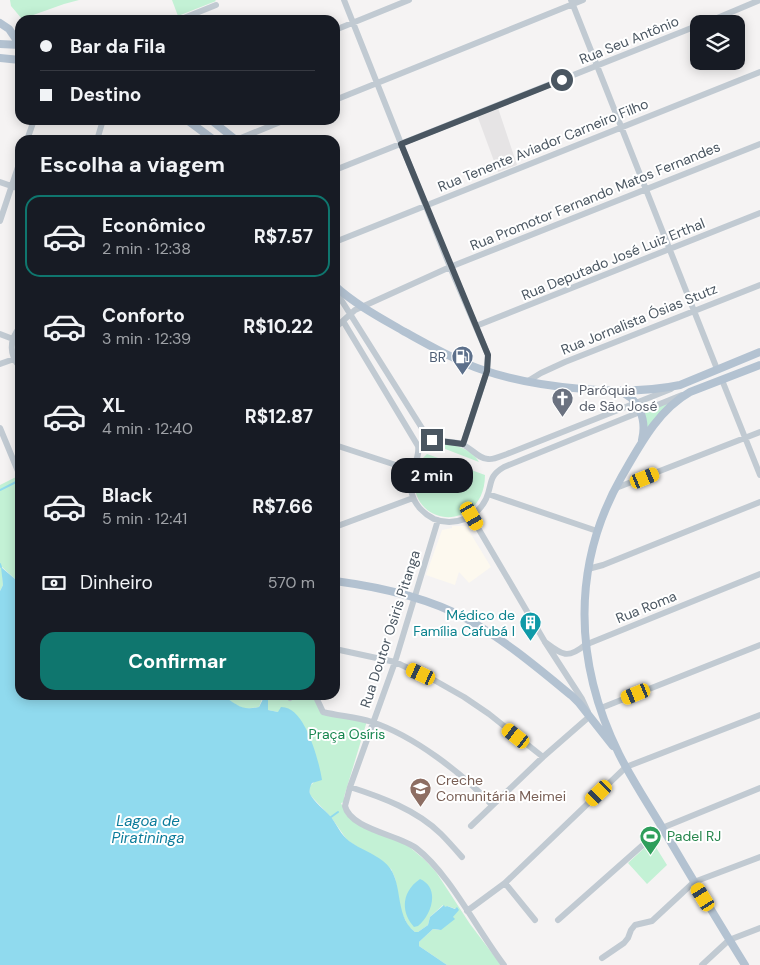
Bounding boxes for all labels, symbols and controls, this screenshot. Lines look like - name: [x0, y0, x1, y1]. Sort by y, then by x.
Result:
- street label: Rua Seu Antônio: [576, 12, 682, 68]
- map controls: [690, 15, 745, 70]
- button: layers: [690, 15, 745, 70]
- text: Bar da Fila: [70, 34, 166, 59]
- route start: [551, 69, 573, 91]
- text: Destino: [70, 82, 141, 107]
- street label: Rua Tenente Aviador Carneiro Filho: [435, 94, 651, 196]
- street label: Rua Promotor Fernando Matos Fernandes: [467, 137, 723, 255]
- text: Escolha a viagem: [40, 150, 225, 179]
- text: Econômico: [102, 213, 206, 238]
- icon: car: [42, 214, 87, 259]
- street label: Rua Deputado José Luiz Erthal: [519, 214, 707, 304]
- text: R$7.57: [254, 224, 313, 249]
- text: 2 min · 12:38: [102, 238, 191, 259]
- street label: Rua Jornalista Ósias Stutz: [558, 279, 720, 359]
- text: Conforto: [102, 303, 185, 328]
- icon: car: [42, 304, 87, 349]
- text: R$10.22: [243, 314, 313, 339]
- text: 3 min · 12:39: [102, 328, 191, 349]
- fuel station icon: BR: [450, 345, 474, 376]
- place label: BR: [429, 348, 446, 366]
- place label: Paróquia de São José: [579, 381, 658, 415]
- church icon: Paróquia de São José: [551, 386, 575, 417]
- text: XL: [102, 393, 125, 418]
- icon: car: [42, 394, 87, 439]
- text: R$12.87: [245, 404, 313, 429]
- text: 4 min · 12:40: [102, 418, 193, 439]
- route end: [421, 429, 443, 451]
- callout: 2 min: [391, 458, 473, 492]
- text: 2 min: [411, 465, 453, 486]
- car: [628, 465, 661, 491]
- text: Black: [102, 483, 153, 508]
- icon: car: [42, 484, 87, 529]
- text: R$7.66: [252, 494, 313, 519]
- car: [458, 499, 485, 533]
- text: 5 min · 12:41: [102, 508, 187, 529]
- street label: Rua Doutor Osiris Pitanga: [356, 548, 424, 710]
- icon: cash: [40, 569, 68, 597]
- text: Dinheiro: [80, 570, 153, 595]
- text: 570 m: [268, 572, 315, 593]
- street label: Rua Roma: [613, 587, 679, 627]
- place label: Médico de Família Cafubá I: [413, 606, 515, 640]
- building icon: Médico de Família Cafubá I: [519, 611, 543, 642]
- button: Confirmar: [40, 632, 315, 690]
- car: [404, 661, 437, 687]
- car: [619, 681, 652, 707]
- car: [499, 721, 532, 751]
- park label: Praça Osíris: [309, 725, 385, 743]
- place label: Creche Comunitária Meimei: [436, 771, 566, 805]
- school or university icon: Creche Comunitária Meimei: [408, 776, 432, 807]
- car: [582, 777, 615, 809]
- water label: Lagoa de Piratininga: [111, 811, 185, 848]
- sports icon: Padel RJ: [639, 824, 663, 855]
- place label: Padel RJ: [667, 827, 721, 845]
- car: [688, 880, 717, 914]

